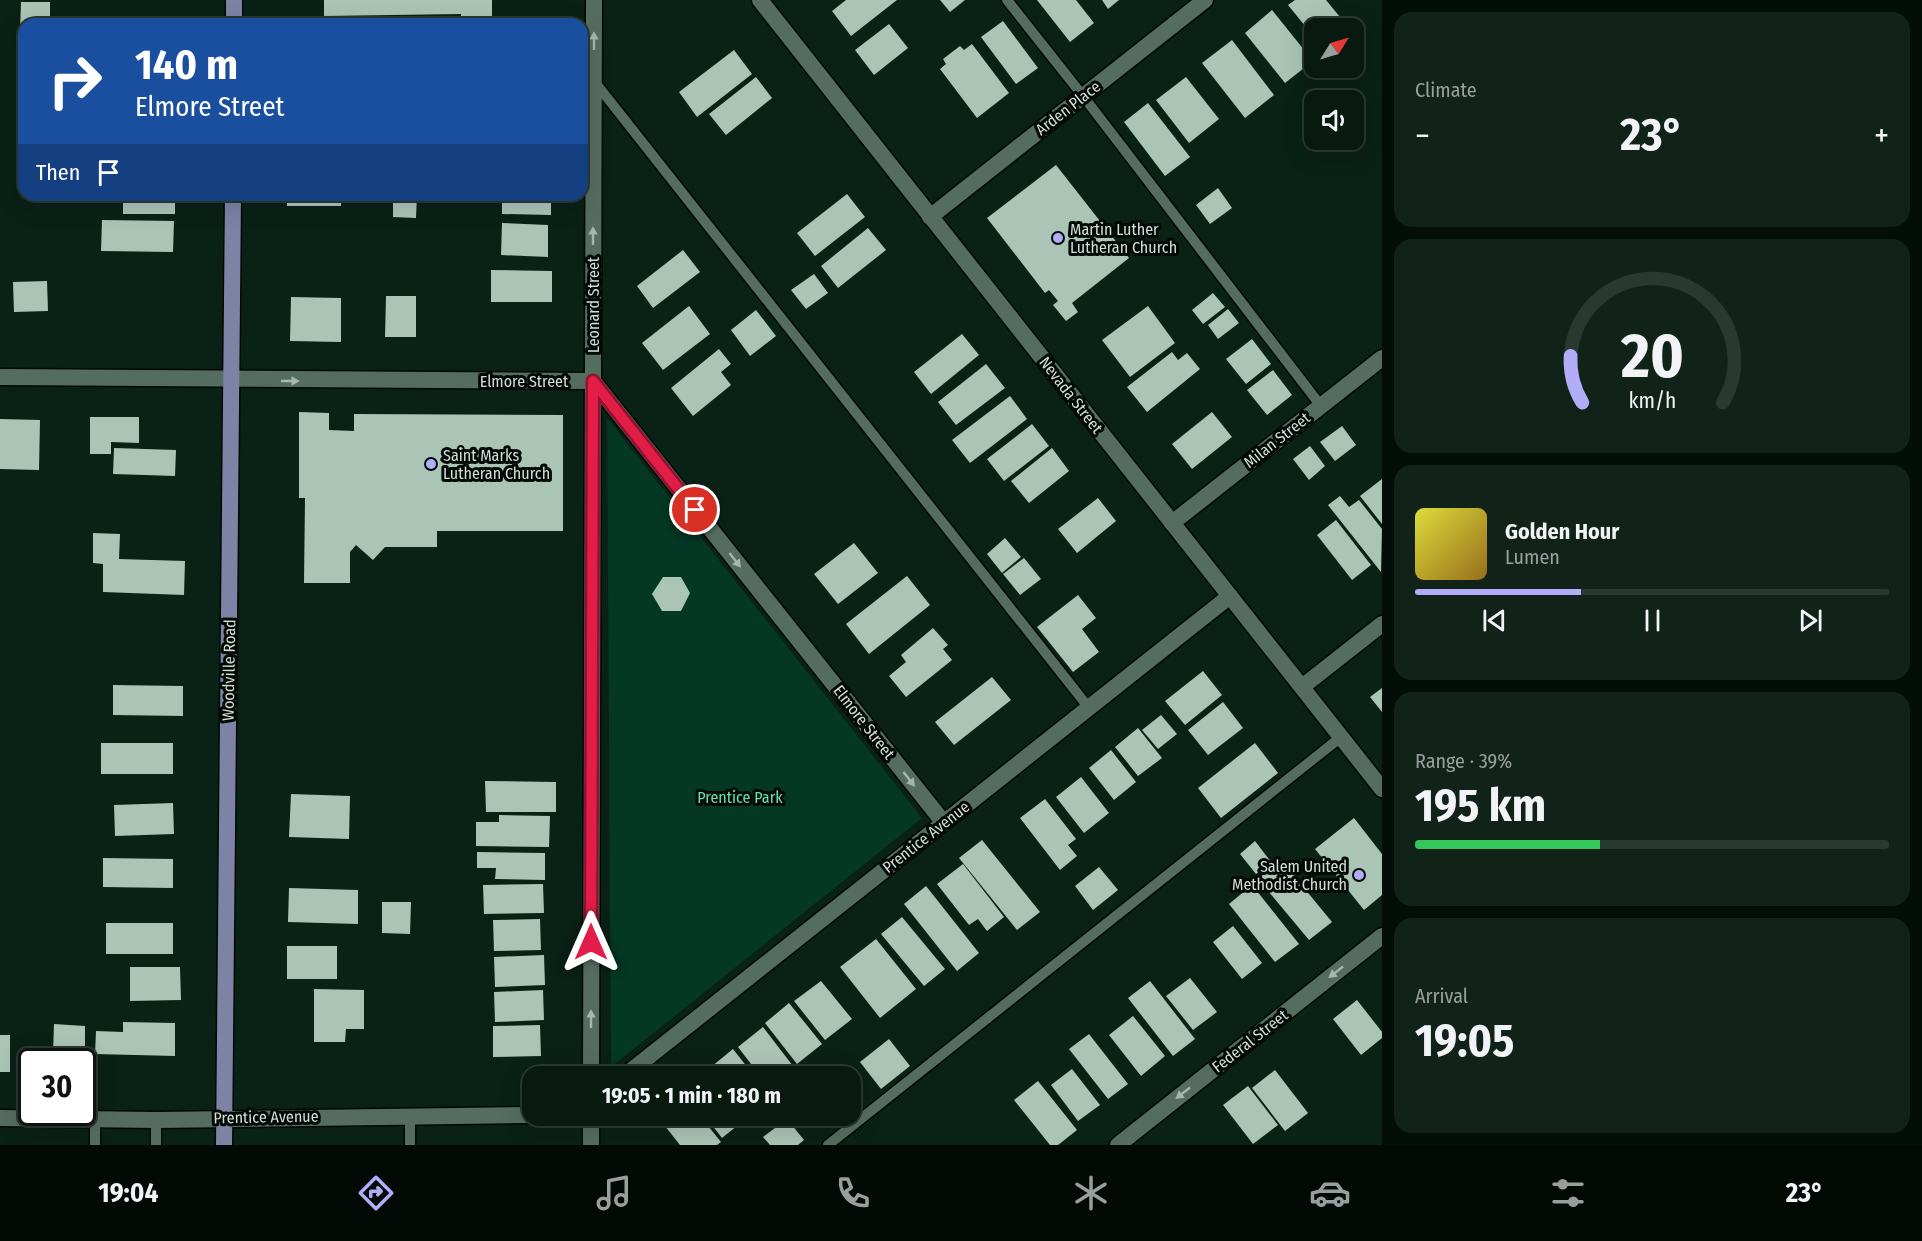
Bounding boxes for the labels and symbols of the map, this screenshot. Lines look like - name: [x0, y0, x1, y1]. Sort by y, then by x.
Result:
- north arrow: [1304, 18, 1364, 78]
- one-way arrow: [589, 31, 599, 50]
- street label: Arden Place: [1032, 77, 1104, 139]
- place label: Martin Luther Lutheran Church: [1070, 220, 1177, 257]
- one-way arrow: [588, 226, 598, 245]
- marker: Martin Luther Lutheran Church: [1051, 231, 1065, 245]
- street label: Leonard Street: [584, 256, 603, 353]
- street label: Nevada Street: [1035, 353, 1107, 438]
- street label: Elmore Street: [480, 372, 569, 391]
- one-way arrow: [281, 376, 300, 386]
- street label: Milan Street: [1240, 408, 1315, 472]
- place label: Saint Marks Lutheran Church: [443, 446, 550, 483]
- marker: Saint Marks Lutheran Church: [424, 457, 438, 471]
- pin: [669, 484, 720, 535]
- one-way arrow: [728, 553, 740, 568]
- street label: Woodville Road: [219, 619, 239, 721]
- street label: Elmore Street: [829, 681, 899, 763]
- one-way arrow: [902, 771, 914, 786]
- park label: Prentice Park: [697, 788, 783, 807]
- street label: Prentice Avenue: [879, 797, 973, 877]
- place label: Salem United Methodist Church: [1232, 857, 1347, 894]
- marker: Salem United Methodist Church: [1352, 868, 1366, 882]
- position arrow: [559, 910, 623, 974]
- one-way arrow: [1328, 966, 1344, 979]
- street label: Federal Street: [1208, 1005, 1292, 1076]
- one-way arrow: [586, 1009, 596, 1028]
- speed limit sign: 30: [18, 1048, 96, 1126]
- one-way arrow: [1175, 1087, 1191, 1100]
- street label: Prentice Avenue: [213, 1107, 319, 1127]

